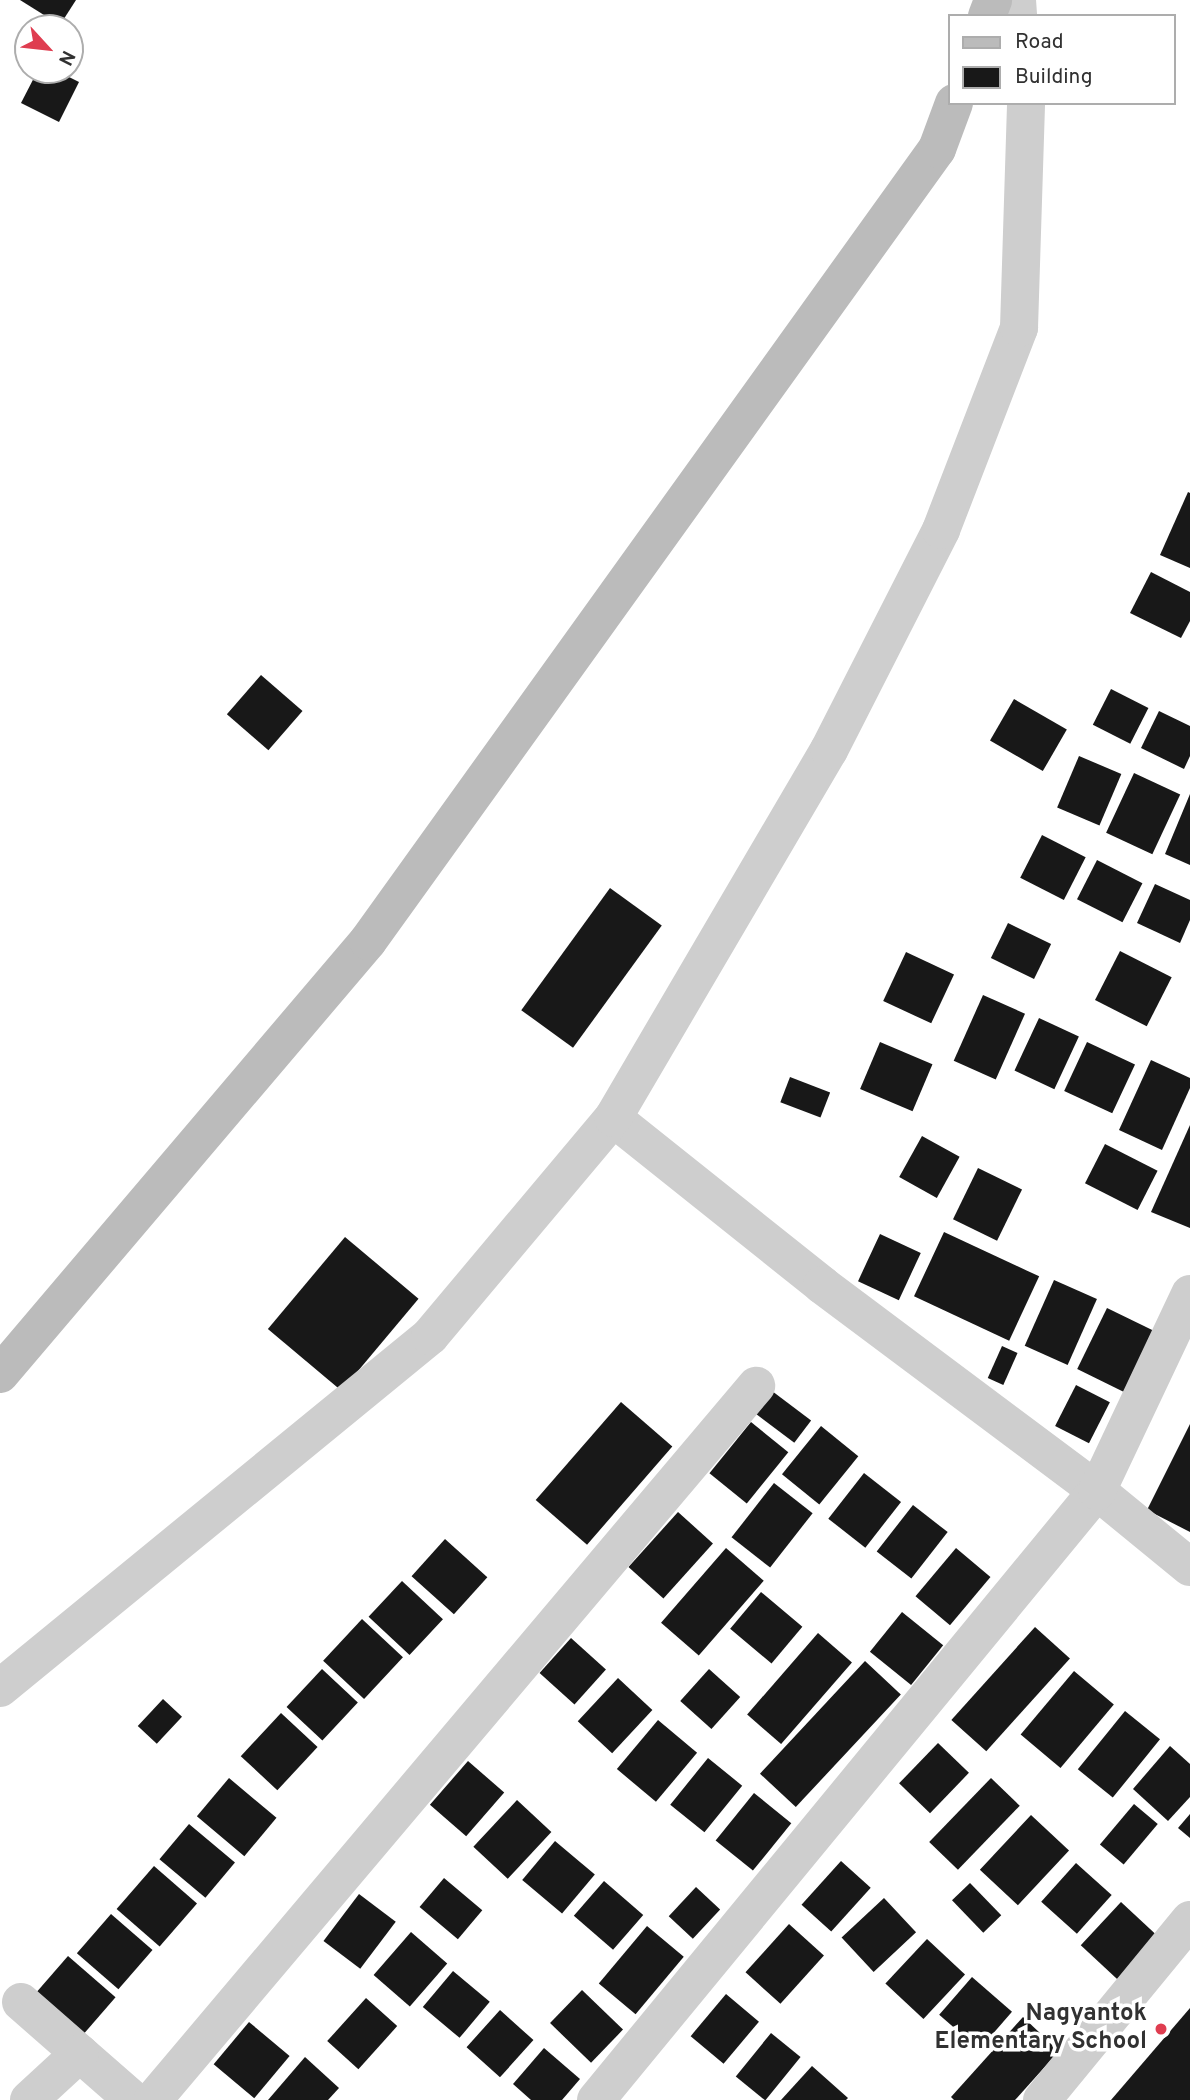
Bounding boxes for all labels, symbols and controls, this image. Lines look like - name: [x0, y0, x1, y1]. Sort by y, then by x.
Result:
- north arrow: [14, 14, 84, 84]
- legend: [948, 14, 1176, 105]
- text: Road: [1015, 29, 1064, 56]
- text: N: [52, 46, 80, 69]
- text: Building: [1015, 64, 1093, 91]
- place label: Nagyantok Elementary School: [935, 2001, 1147, 2057]
- marker: Nagyantok Elementary School: [1153, 2021, 1169, 2037]

